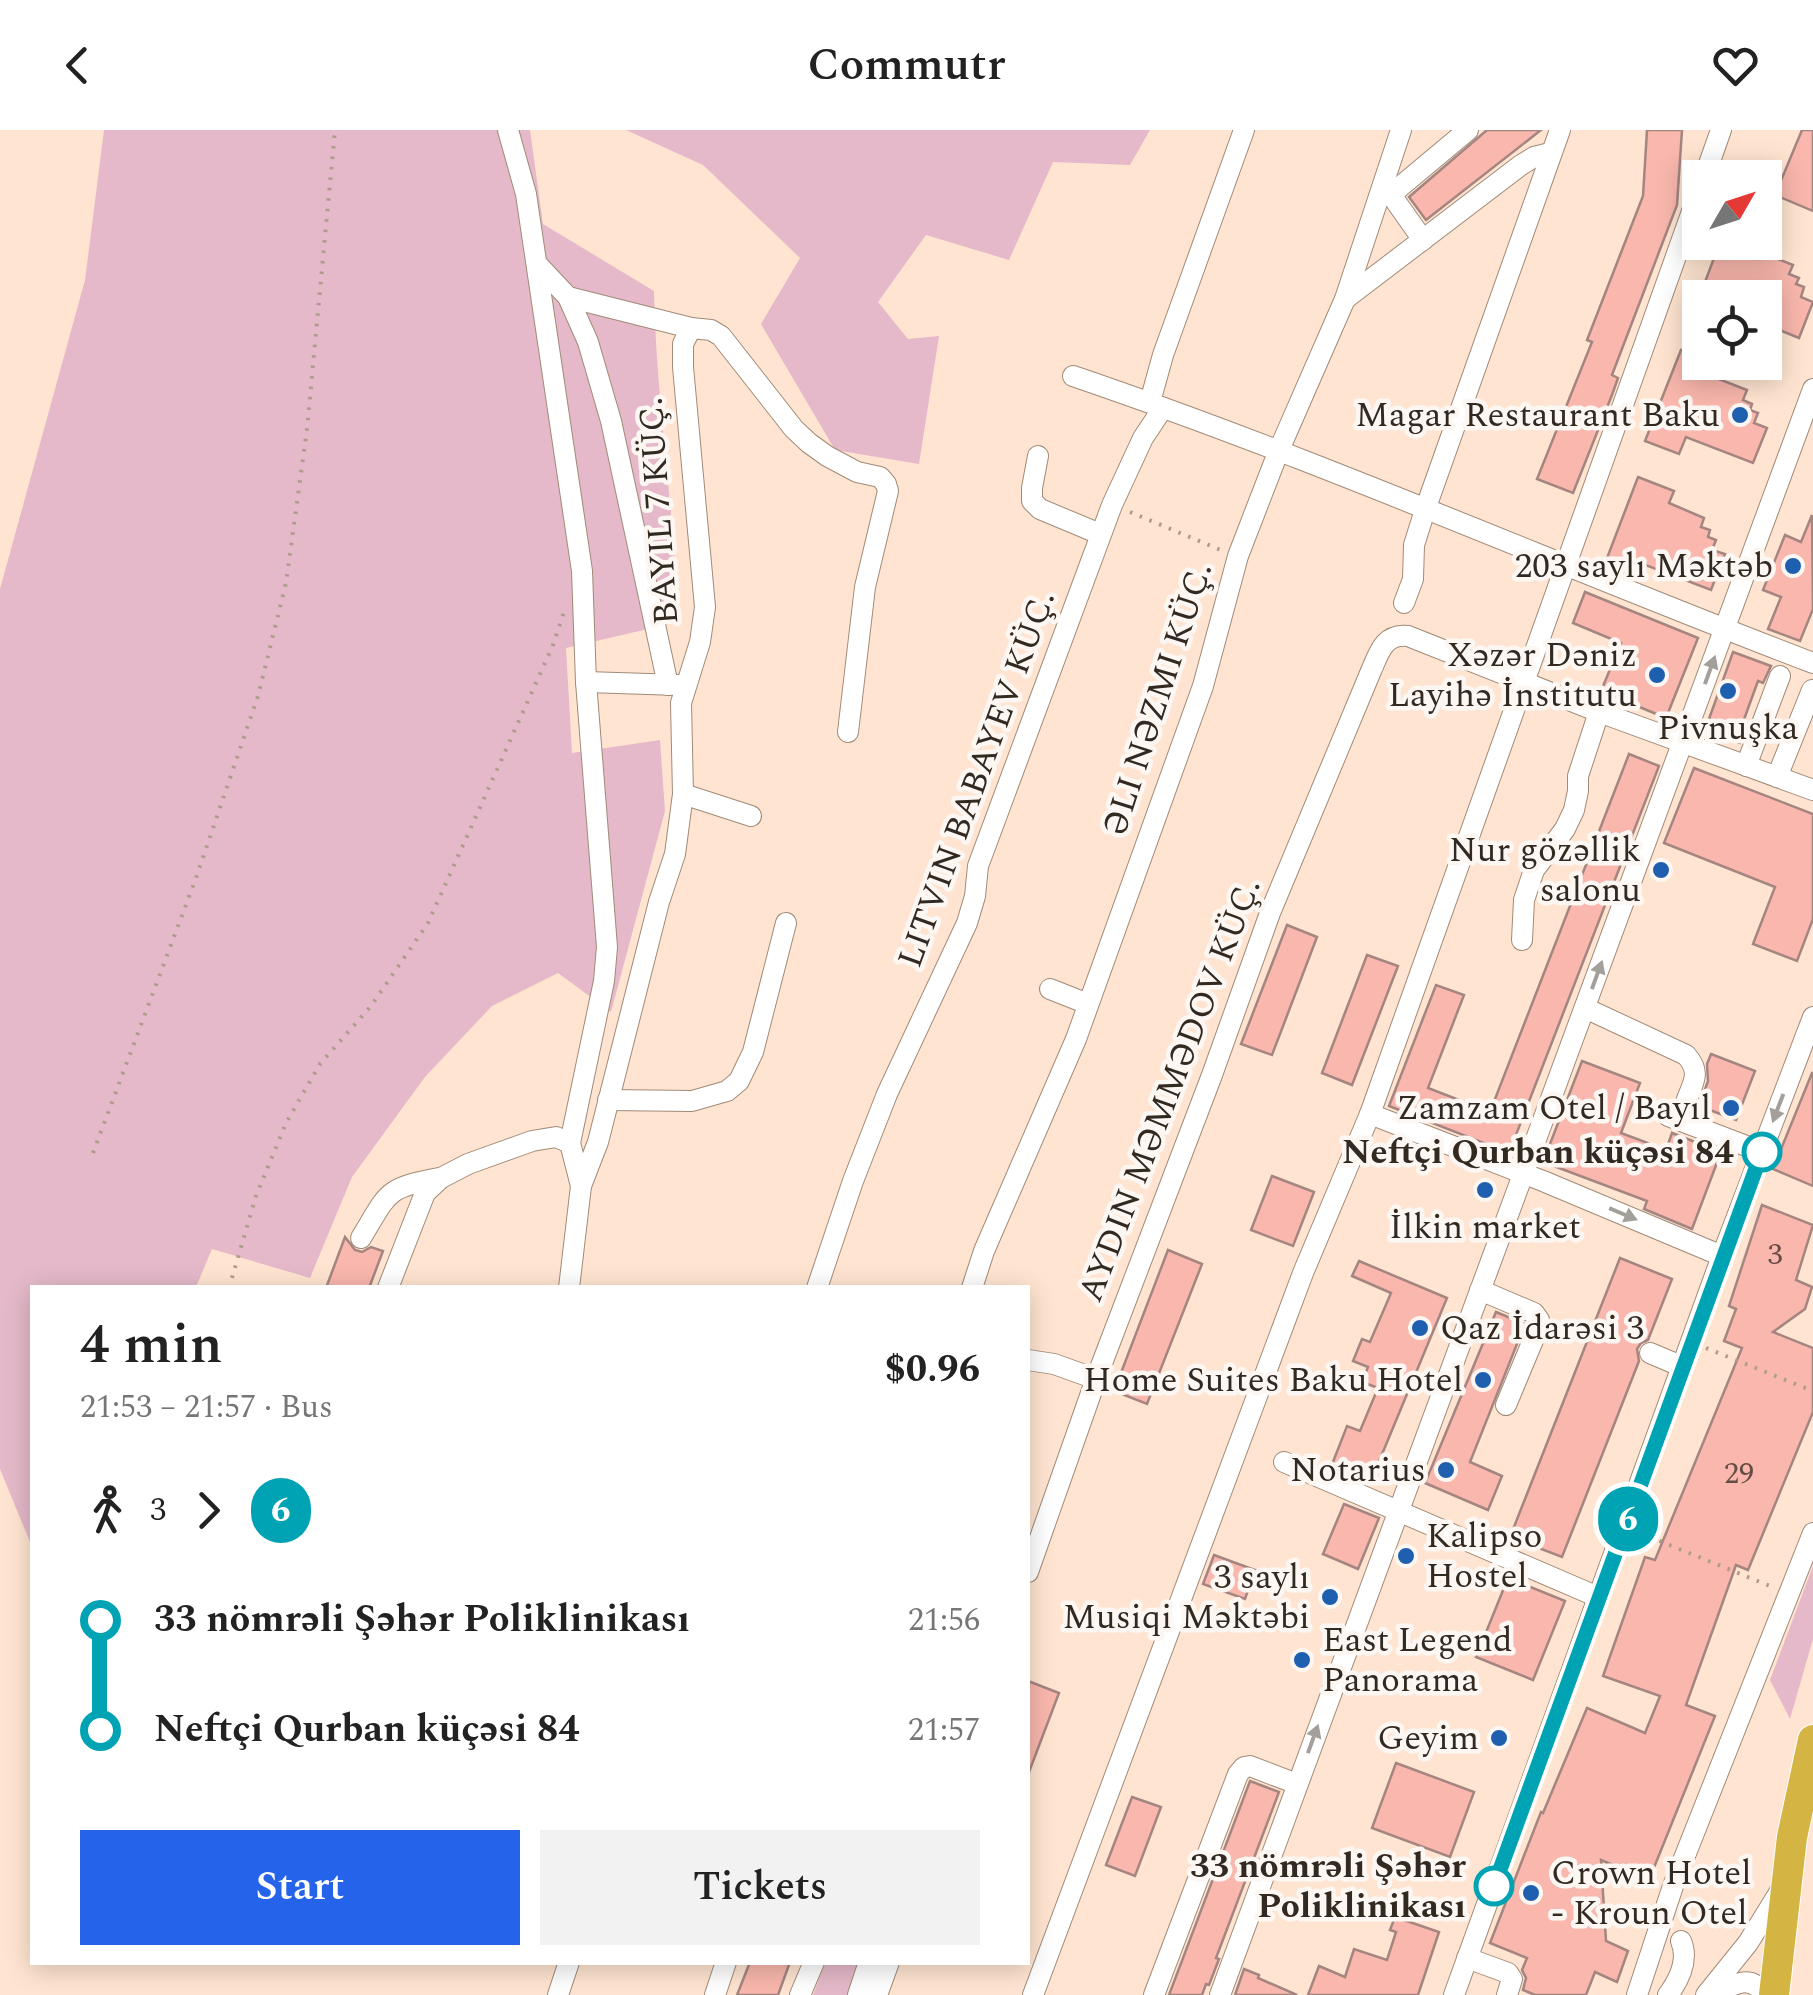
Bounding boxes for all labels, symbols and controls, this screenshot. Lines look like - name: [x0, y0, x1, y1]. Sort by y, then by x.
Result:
- text: Commutr: [808, 31, 1005, 100]
- icon: back: [50, 38, 105, 93]
- icon: heart: [1708, 38, 1763, 93]
- north arrow: [1682, 160, 1782, 260]
- map controls: [1682, 160, 1782, 380]
- button: locate: [1682, 280, 1782, 380]
- place label: Magar Restaurant Baku: [1355, 389, 1720, 442]
- street label: BAYIL 7 KÜÇ.: [625, 395, 693, 627]
- marker: Magar Restaurant Baku: [1729, 404, 1751, 426]
- place label: 203 saylı Məktəb: [1515, 540, 1773, 593]
- street label: ƏLI NƏZMI KÜÇ.: [1089, 555, 1227, 843]
- marker: 203 saylı Məktəb: [1782, 555, 1804, 577]
- street label: LITVIN BABAYEV KÜÇ.: [884, 583, 1070, 975]
- place label: Xəzər Dəniz Layihə İnstitutu: [1388, 629, 1637, 722]
- one-way arrow: [1703, 655, 1718, 685]
- marker: Xəzər Dəniz Layihə İnstitutu: [1646, 664, 1668, 686]
- marker: Pivnuşka: [1717, 680, 1739, 702]
- place label: Pivnuşka: [1657, 702, 1799, 755]
- place label: Nur gözəllik salonu: [1449, 824, 1641, 917]
- marker: Nur gözəllik salonu: [1650, 859, 1672, 881]
- street label: AYDIN MƏMMƏDOV KÜÇ.: [1065, 870, 1275, 1310]
- one-way arrow: [1590, 960, 1605, 990]
- place label: Zamzam Otel / Bayıl: [1396, 1082, 1711, 1135]
- one-way arrow: [1770, 1093, 1786, 1123]
- marker: Zamzam Otel / Bayıl: [1720, 1097, 1742, 1119]
- place label: Neftçi Qurban küçəsi 84: [1342, 1126, 1734, 1179]
- marker: Neftçi Qurban küçəsi 84: [1743, 1133, 1781, 1171]
- marker: İlkin market: [1474, 1179, 1496, 1201]
- place label: İlkin market: [1389, 1201, 1581, 1254]
- one-way arrow: [1608, 1207, 1638, 1223]
- house number: 3: [1768, 1232, 1783, 1278]
- place label: Qaz İdarəsi 3: [1440, 1302, 1644, 1355]
- text: 4 min: [80, 1304, 223, 1387]
- marker: Qaz İdarəsi 3: [1409, 1317, 1431, 1339]
- text: $0.96: [885, 1341, 980, 1399]
- place label: Home Suites Baku Hotel: [1083, 1354, 1463, 1407]
- marker: Home Suites Baku Hotel: [1472, 1369, 1494, 1391]
- text: 21:53 – 21:57 · Bus: [80, 1383, 333, 1432]
- place label: Notarius: [1290, 1444, 1426, 1497]
- house number: 29: [1724, 1451, 1754, 1497]
- marker: Notarius: [1435, 1459, 1457, 1481]
- icon: walk: [80, 1483, 135, 1538]
- icon: forward: [181, 1483, 236, 1538]
- text: 6: [271, 1484, 291, 1537]
- text: 3: [150, 1486, 166, 1535]
- line badge: 6: [1596, 1486, 1660, 1552]
- text: 6: [1618, 1493, 1638, 1546]
- place label: Kalipso Hostel: [1426, 1510, 1543, 1603]
- marker: Kalipso Hostel: [1395, 1545, 1417, 1567]
- place label: 3 saylı Musiqi Məktəbi: [1062, 1551, 1310, 1644]
- marker: 3 saylı Musiqi Məktəbi: [1319, 1586, 1341, 1608]
- text: 33 nömrəli Şəhər Poliklinikası: [154, 1591, 690, 1649]
- text: 21:56: [908, 1596, 980, 1645]
- place label: East Legend Panorama: [1322, 1614, 1513, 1707]
- marker: East Legend Panorama: [1291, 1649, 1313, 1671]
- text: Neftçi Qurban küçəsi 84: [154, 1701, 580, 1759]
- text: 21:57: [908, 1706, 980, 1755]
- place label: Geyim: [1377, 1712, 1479, 1765]
- one-way arrow: [1306, 1724, 1321, 1754]
- marker: Geyim: [1488, 1727, 1510, 1749]
- button: Start: [80, 1830, 520, 1945]
- button: Tickets: [540, 1830, 980, 1945]
- place label: 33 nömrəli Şəhər Poliklinikası: [1190, 1840, 1466, 1933]
- place label: Crown Hotel - Kroun Otel: [1551, 1847, 1752, 1940]
- marker: 33 nömrəli Şəhər Poliklinikası: [1475, 1867, 1513, 1905]
- marker: Crown Hotel - Kroun Otel: [1520, 1882, 1542, 1904]

